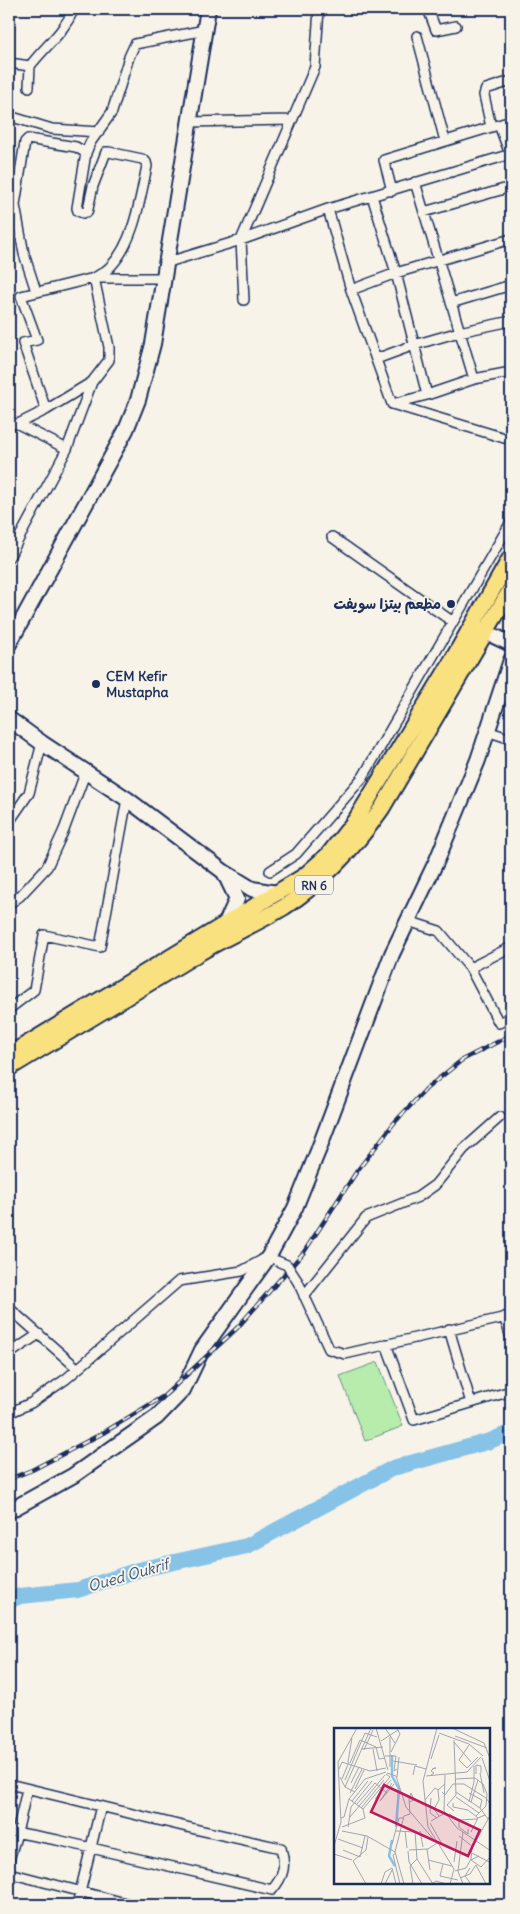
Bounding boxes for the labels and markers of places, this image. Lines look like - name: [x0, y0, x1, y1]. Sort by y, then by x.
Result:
- place label: مطعم بيتزا سويفت: [333, 595, 441, 615]
- marker: مطعم بيتزا سويفت: [445, 598, 457, 610]
- place label: CEM Kefir Mustapha: [106, 667, 169, 701]
- marker: CEM Kefir Mustapha: [90, 678, 102, 690]

